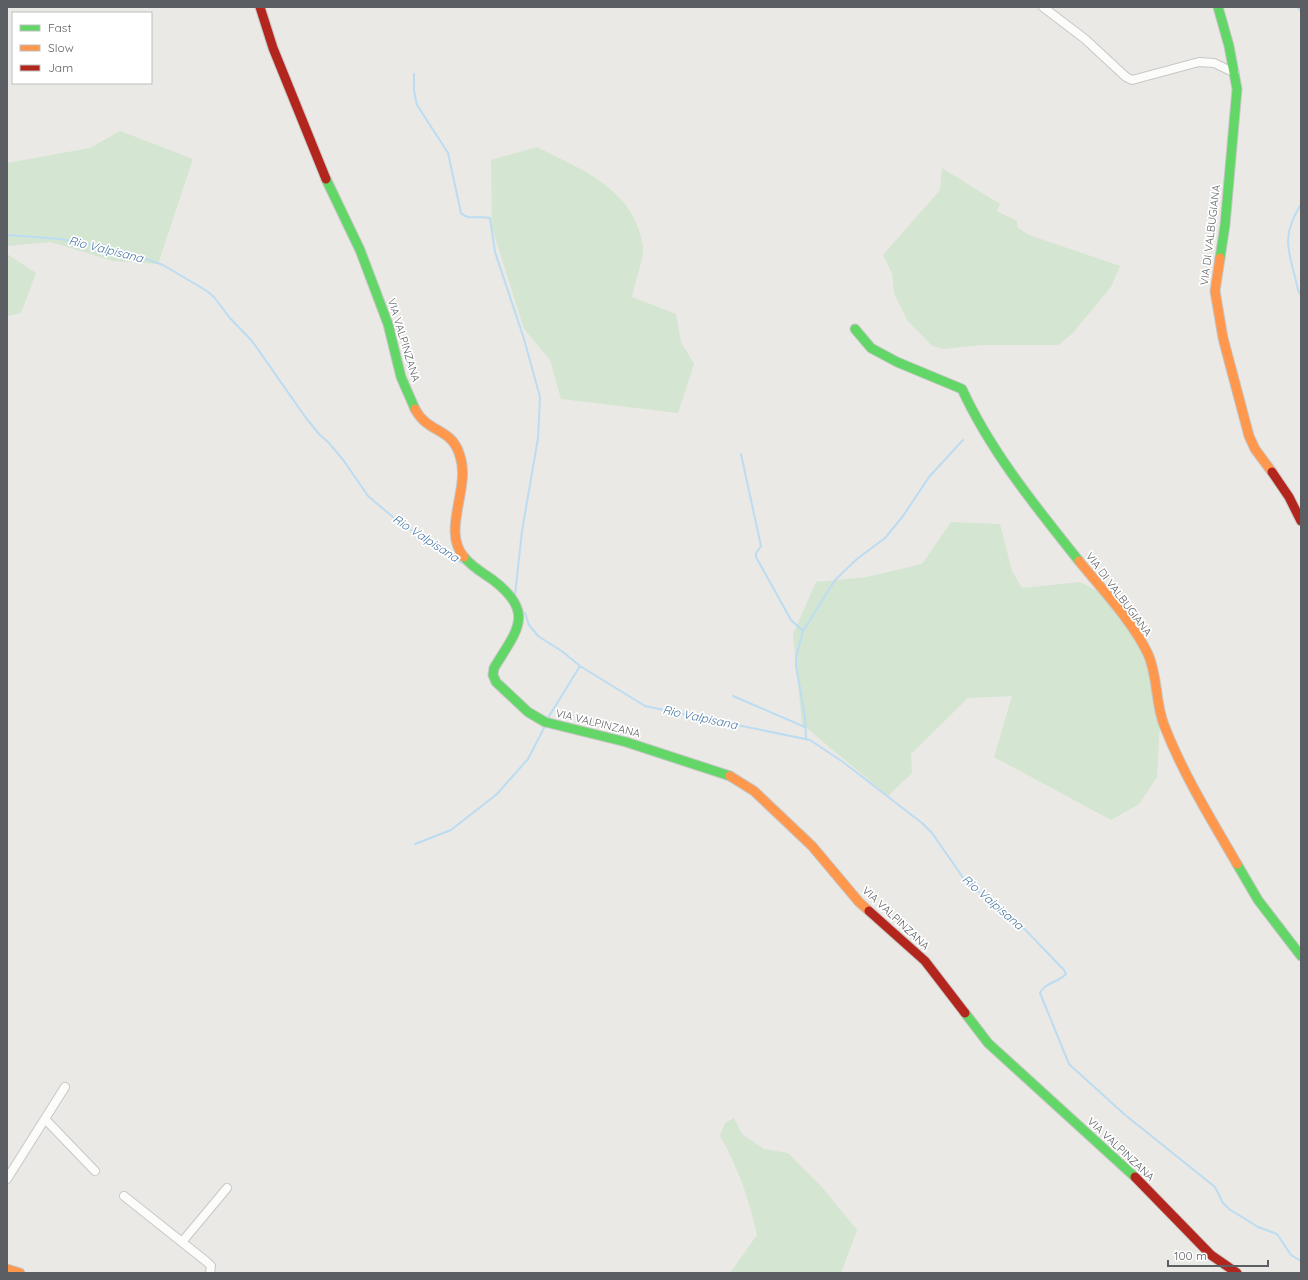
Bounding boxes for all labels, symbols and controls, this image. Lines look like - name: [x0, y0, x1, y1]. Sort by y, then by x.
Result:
- legend: [12, 12, 152, 84]
- text: Fast: [48, 20, 72, 35]
- text: Slow: [48, 40, 74, 55]
- text: Jam: [48, 60, 73, 75]
- street label: VIA DI VALBUGIANA: [1197, 184, 1223, 286]
- water label: Rio Valpisana: [67, 233, 145, 266]
- street label: VIA VALPINZANA: [385, 296, 423, 384]
- water label: Rio Valpisana: [390, 511, 463, 565]
- street label: VIA DI VALBUGIANA: [1083, 549, 1155, 639]
- water label: Rio Valpisana: [661, 702, 739, 732]
- street label: VIA VALPINZANA: [554, 706, 642, 740]
- water label: Rio Valpisana: [959, 871, 1027, 933]
- street label: VIA VALPINZANA: [860, 883, 932, 953]
- street label: VIA VALPINZANA: [1085, 1114, 1157, 1184]
- scale bar: [1168, 1242, 1268, 1268]
- text: 100 m: [1174, 1248, 1207, 1263]

